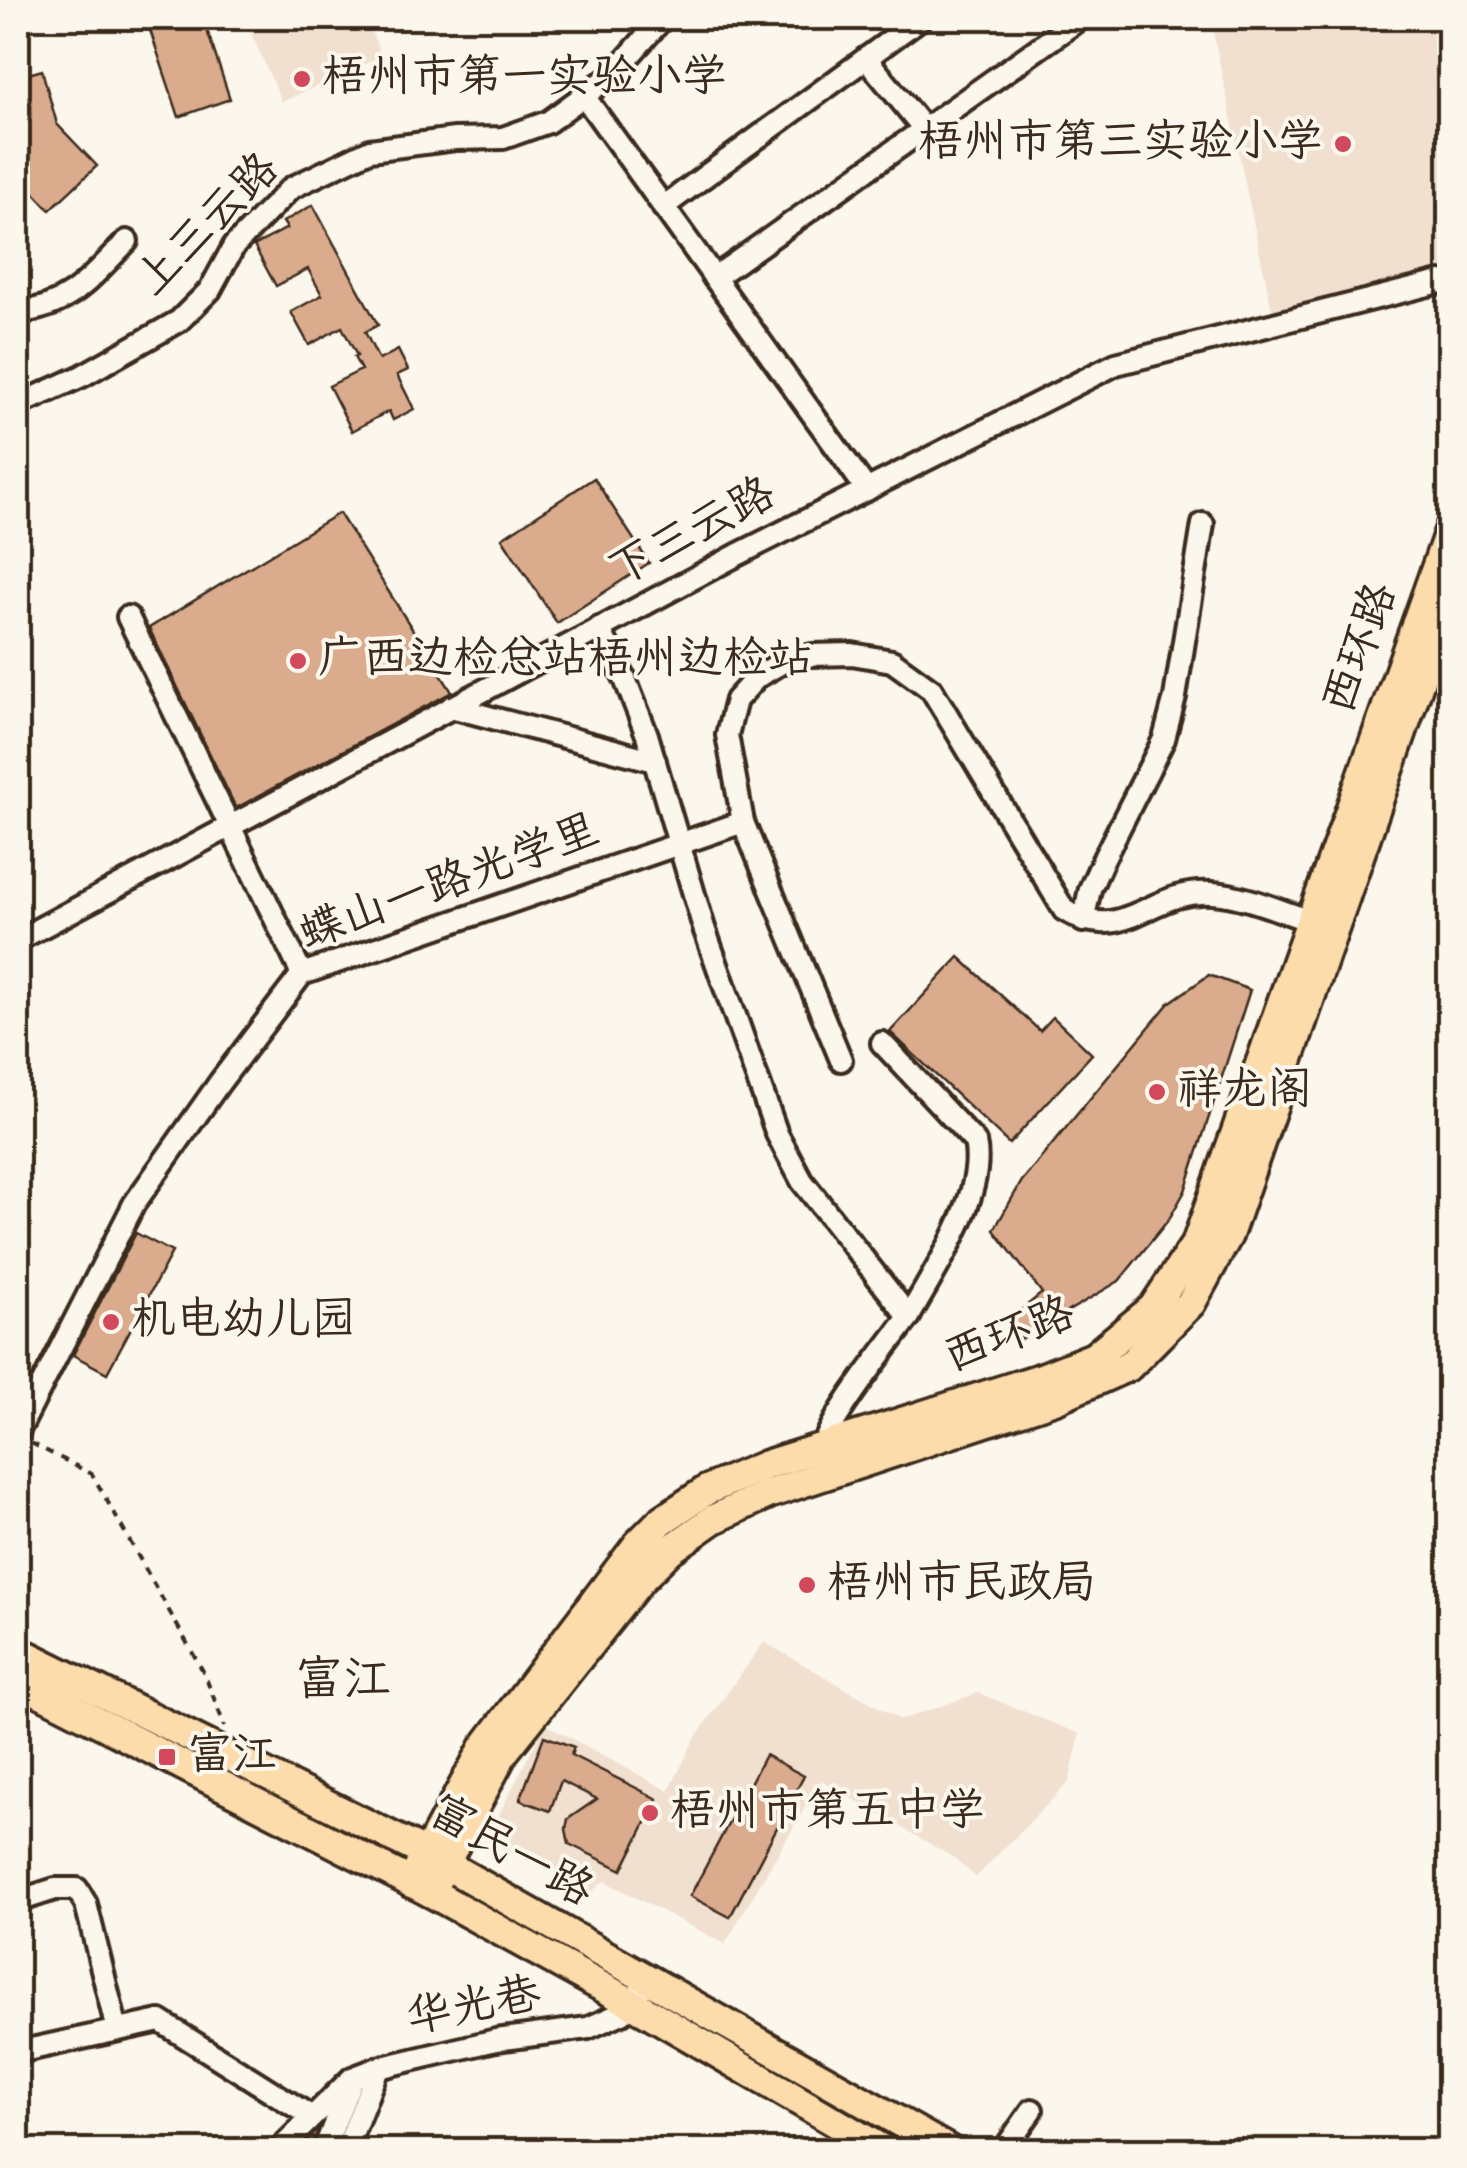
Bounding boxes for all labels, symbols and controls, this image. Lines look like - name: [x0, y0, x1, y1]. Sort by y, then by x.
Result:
- place label: 梧州市第一实验小学: [322, 46, 727, 112]
- marker: 梧州市第一实验小学: [291, 68, 313, 90]
- place label: 梧州市第三实验小学: [918, 111, 1323, 177]
- marker: 梧州市第三实验小学: [1332, 133, 1354, 155]
- street label: 上三云路: [122, 139, 296, 313]
- street label: 下三云路: [598, 463, 788, 605]
- street label: 西环路: [1308, 574, 1416, 724]
- place label: 广西边检总站梧州边检站: [318, 628, 813, 694]
- marker: 广西边检总站梧州边检站: [287, 650, 309, 672]
- street label: 蝶山一路光学里: [291, 799, 609, 969]
- place label: 祥龙阁: [1177, 1059, 1312, 1125]
- marker: 祥龙阁: [1146, 1081, 1168, 1103]
- street label: 西环路: [935, 1282, 1085, 1392]
- place label: 机电幼儿园: [131, 1289, 356, 1355]
- marker: 机电幼儿园: [100, 1311, 122, 1333]
- place label: 梧州市民政局: [827, 1552, 1097, 1618]
- marker: 梧州市民政局: [796, 1574, 818, 1596]
- district label: 富江: [295, 1647, 391, 1717]
- place label: 富江: [187, 1724, 277, 1790]
- marker: 富江: [156, 1746, 178, 1768]
- place label: 梧州市第五中学: [670, 1780, 985, 1846]
- street label: 富民一路: [415, 1781, 605, 1925]
- marker: 梧州市第五中学: [639, 1802, 661, 1824]
- street label: 华光巷: [401, 1963, 547, 2053]

